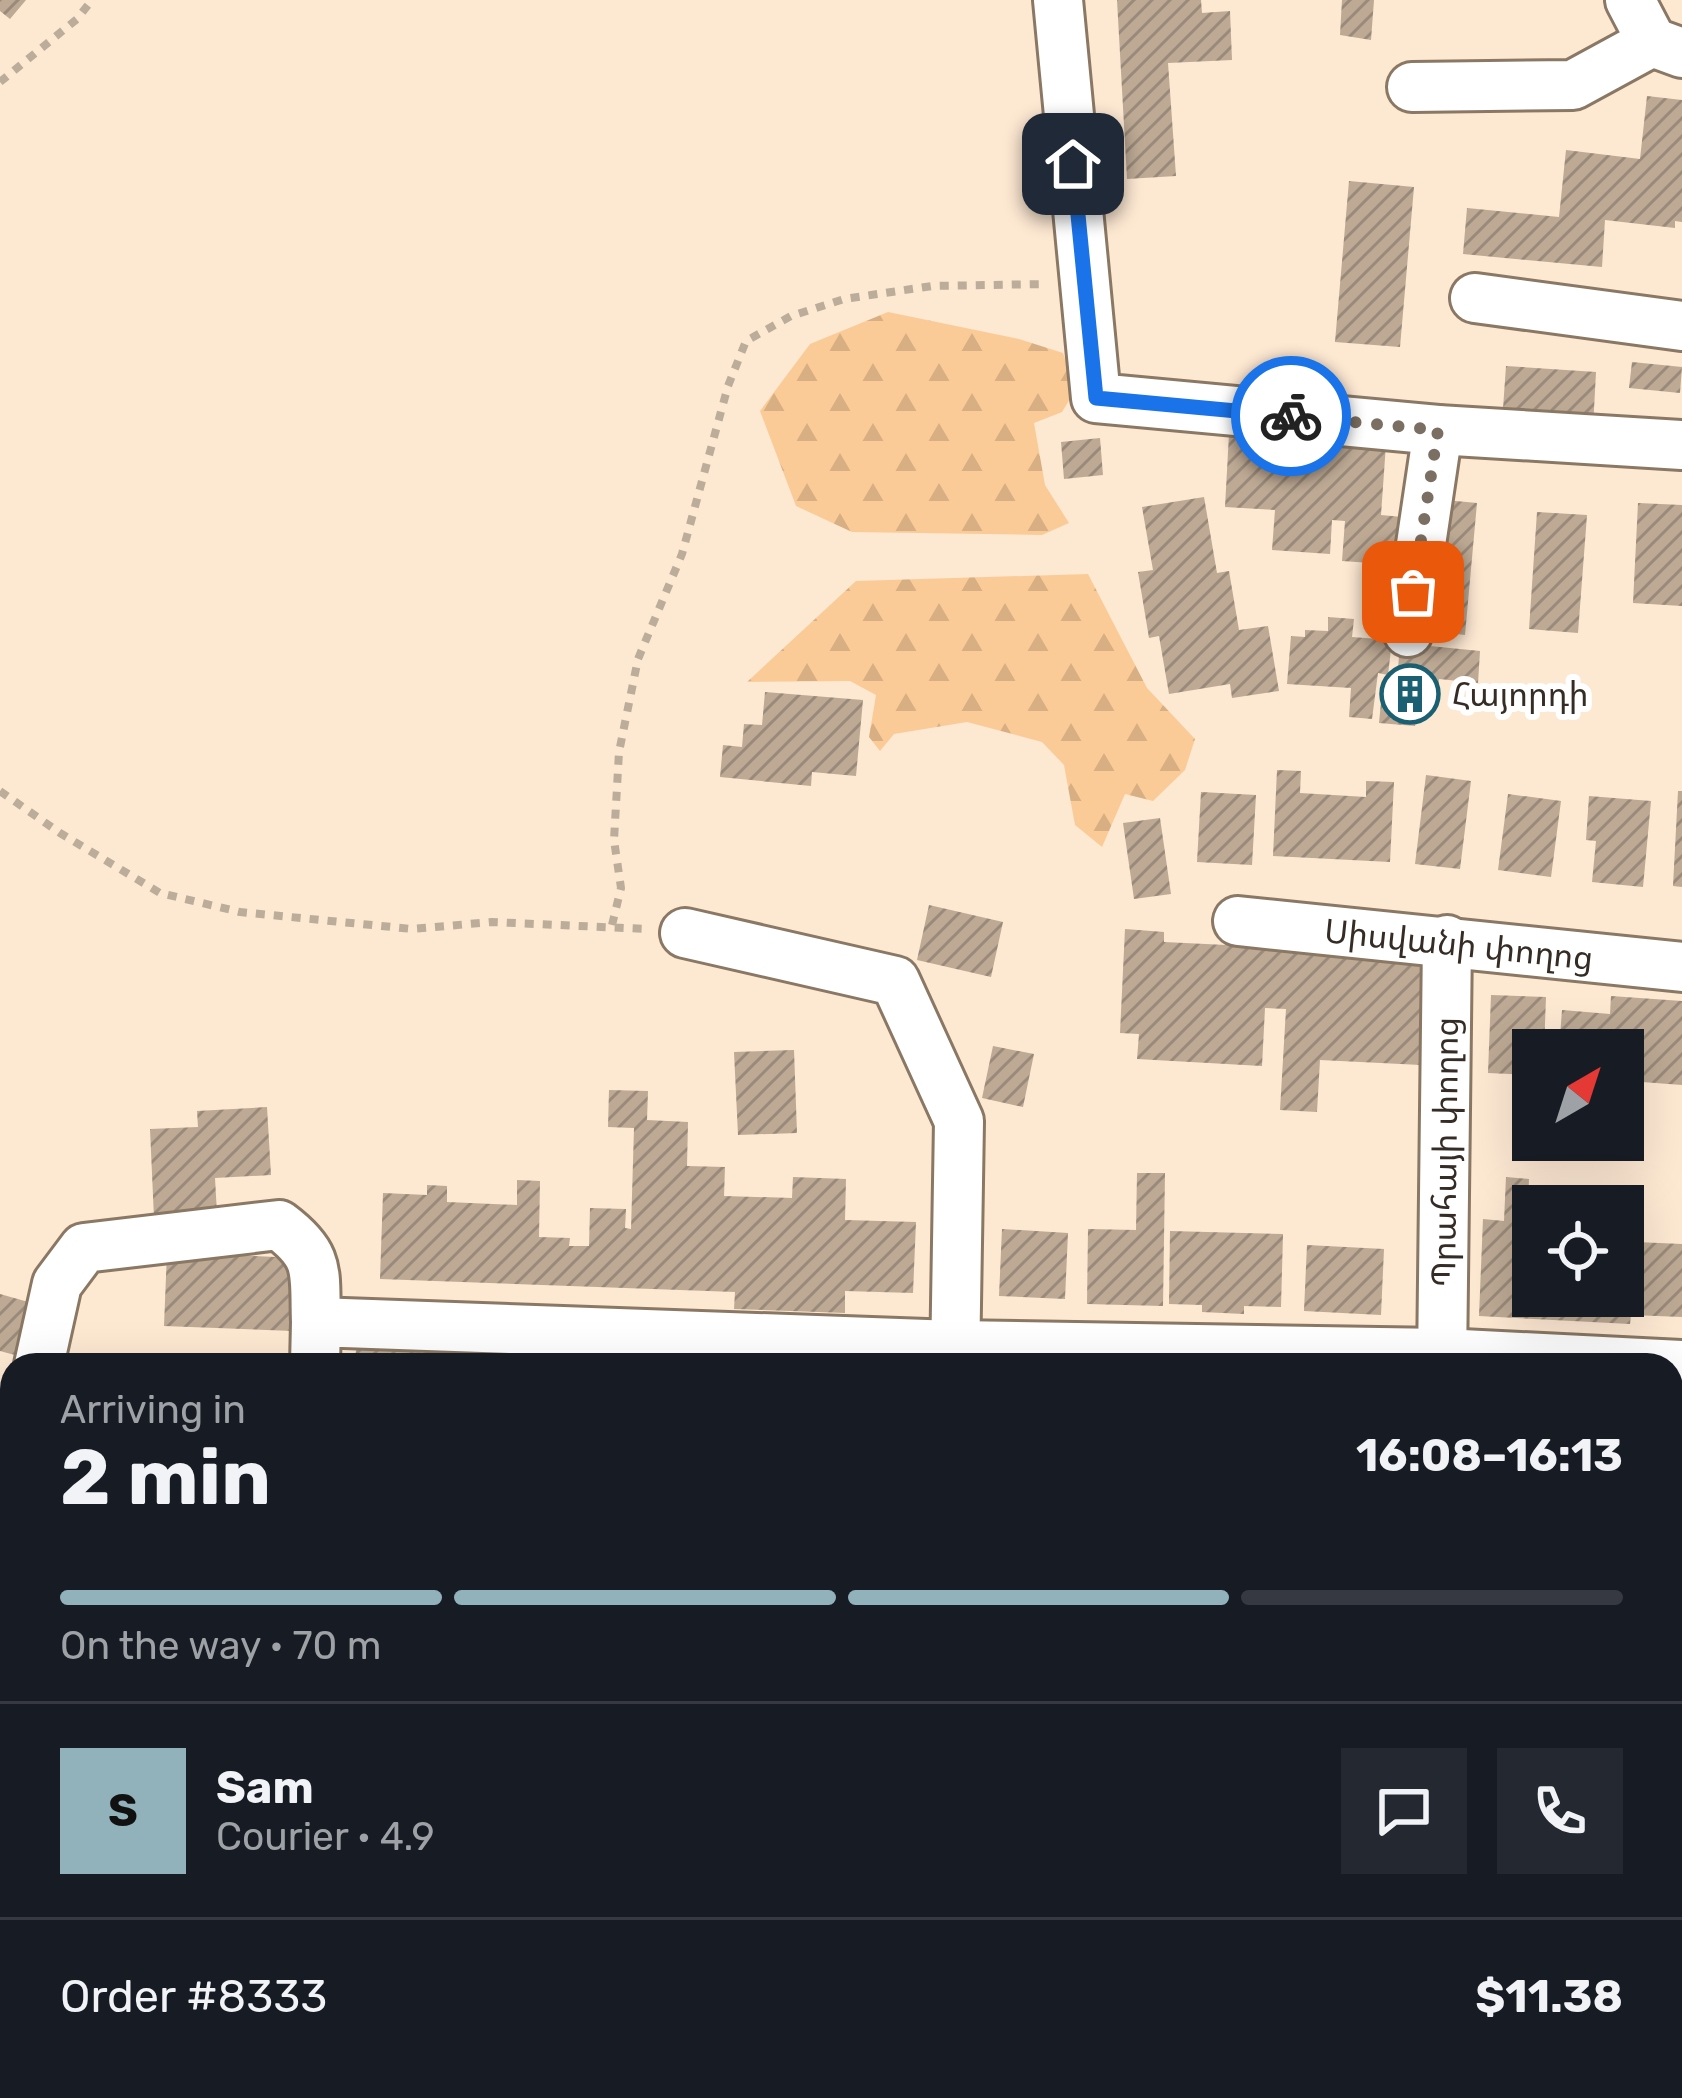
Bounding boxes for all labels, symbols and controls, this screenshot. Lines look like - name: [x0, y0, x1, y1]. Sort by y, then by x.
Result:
- pin: [1022, 113, 1124, 215]
- icon: home: [1040, 131, 1106, 197]
- courier: [1231, 356, 1351, 476]
- icon: bike: [1258, 383, 1324, 449]
- pin: [1362, 541, 1464, 643]
- icon: bag: [1380, 559, 1446, 625]
- building icon: Հայորդի: [1379, 663, 1441, 725]
- place label: Հայորդի: [1452, 675, 1589, 714]
- street label: Սիսվանի փողոց: [1323, 911, 1595, 977]
- street label: Պրահայի փողոց: [1423, 1016, 1466, 1288]
- north arrow: [1512, 1029, 1644, 1161]
- map controls: [1512, 1029, 1644, 1317]
- button: locate: [1512, 1185, 1644, 1317]
- text: Arriving in: [60, 1387, 246, 1433]
- text: 16:08–16:13: [1356, 1429, 1623, 1482]
- text: 2 min: [60, 1431, 271, 1524]
- text: On the way · 70 m: [60, 1623, 382, 1669]
- button: chat: [1341, 1748, 1467, 1874]
- button: phone: [1497, 1748, 1623, 1874]
- text: Sam: [216, 1761, 314, 1814]
- text: S: [108, 1784, 138, 1837]
- text: Courier · 4.9: [216, 1814, 435, 1860]
- text: Order #8333: [60, 1970, 327, 2023]
- text: $11.38: [1475, 1970, 1623, 2023]

